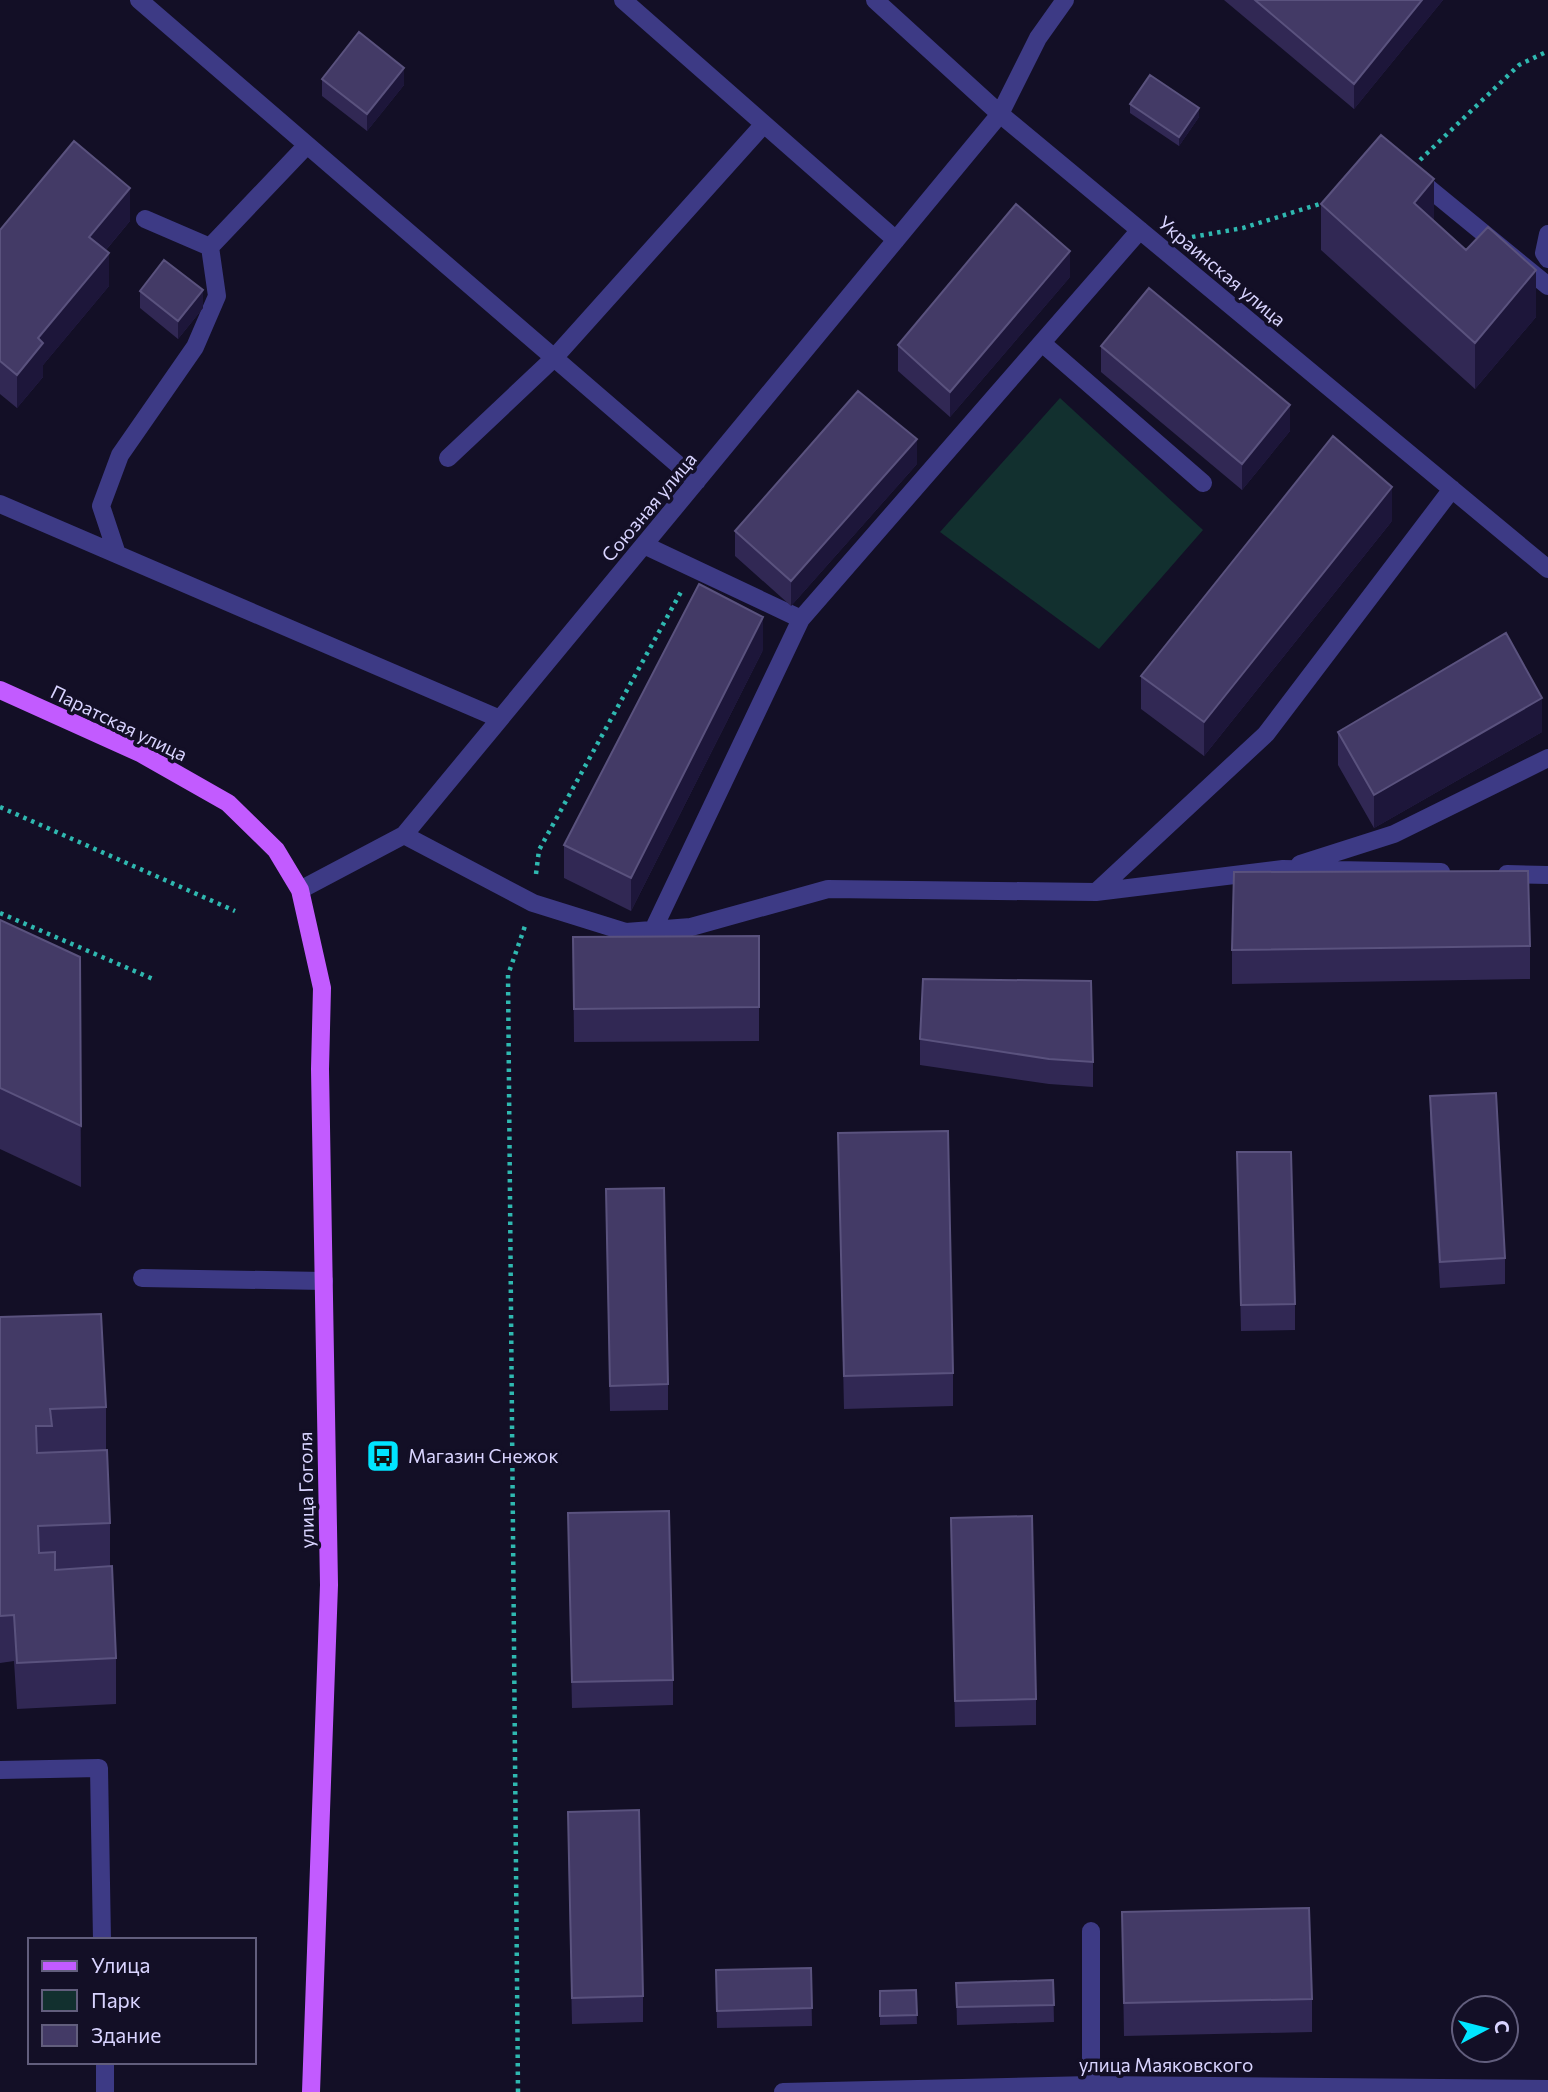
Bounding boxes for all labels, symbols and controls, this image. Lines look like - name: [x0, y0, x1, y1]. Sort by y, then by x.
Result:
- street label: Украинская улица: [1154, 211, 1291, 331]
- street label: Союзная улица: [596, 447, 701, 566]
- street label: Паратская улица: [47, 680, 191, 766]
- street label: улица Гоголя: [293, 1432, 318, 1549]
- bus stop icon: Магазин Снежок: [364, 1437, 402, 1475]
- place label: Магазин Снежок: [408, 1444, 559, 1467]
- legend: [28, 1938, 256, 2064]
- text: Улица: [91, 1952, 150, 1977]
- text: Парк: [91, 1987, 141, 2012]
- north arrow: [1450, 1994, 1520, 2064]
- text: С: [1490, 2019, 1515, 2035]
- text: Здание: [91, 2022, 161, 2047]
- street label: улица Маяковского: [1079, 2053, 1253, 2076]

